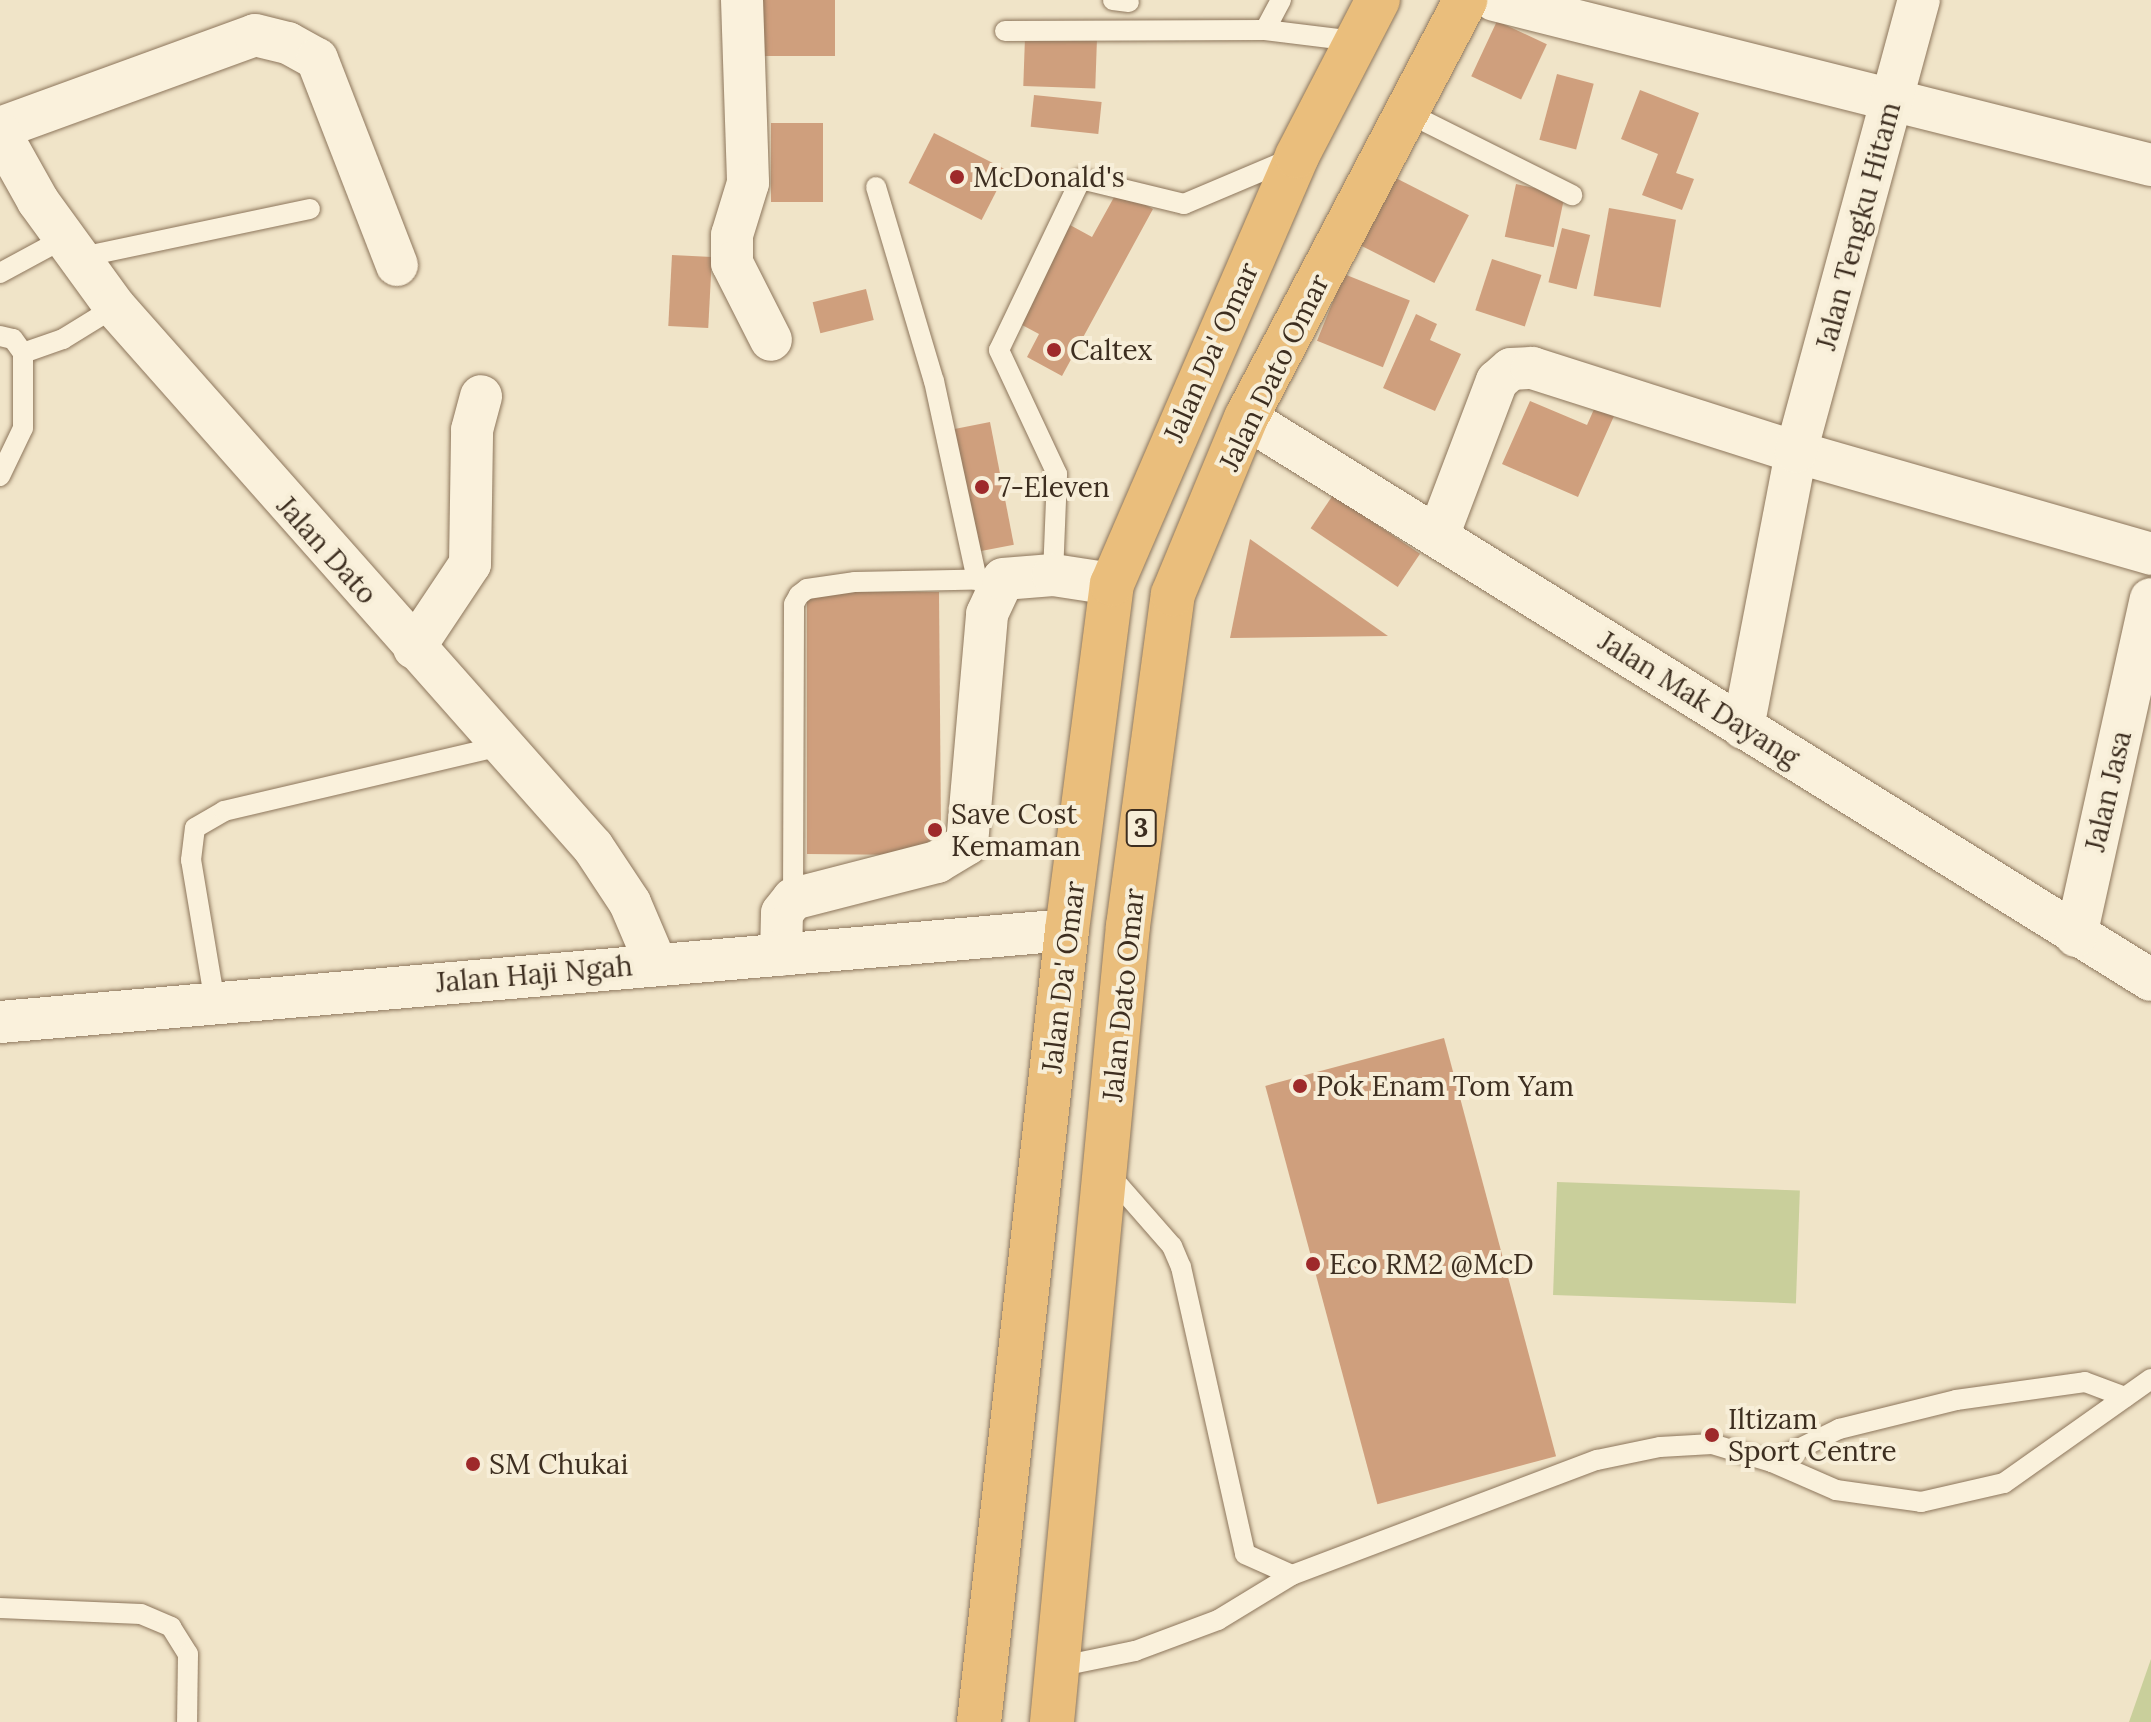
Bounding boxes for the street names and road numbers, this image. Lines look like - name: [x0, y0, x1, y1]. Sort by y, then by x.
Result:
- street label: Jalan Tengku Hitam: [1809, 98, 1907, 354]
- street label: Jalan Da' Omar: [1156, 257, 1266, 447]
- street label: Jalan Dato Omar: [1212, 268, 1336, 476]
- street label: Jalan Dato: [270, 489, 384, 611]
- street label: Jalan Mak Dayang: [1593, 624, 1805, 774]
- street label: Jalan Jasa: [2078, 727, 2138, 855]
- road number: 3: [1125, 806, 1157, 850]
- street label: Jalan Da' Omar: [1035, 879, 1091, 1075]
- street label: Jalan Dato Omar: [1095, 887, 1151, 1103]
- street label: Jalan Haji Ngah: [434, 949, 634, 999]

